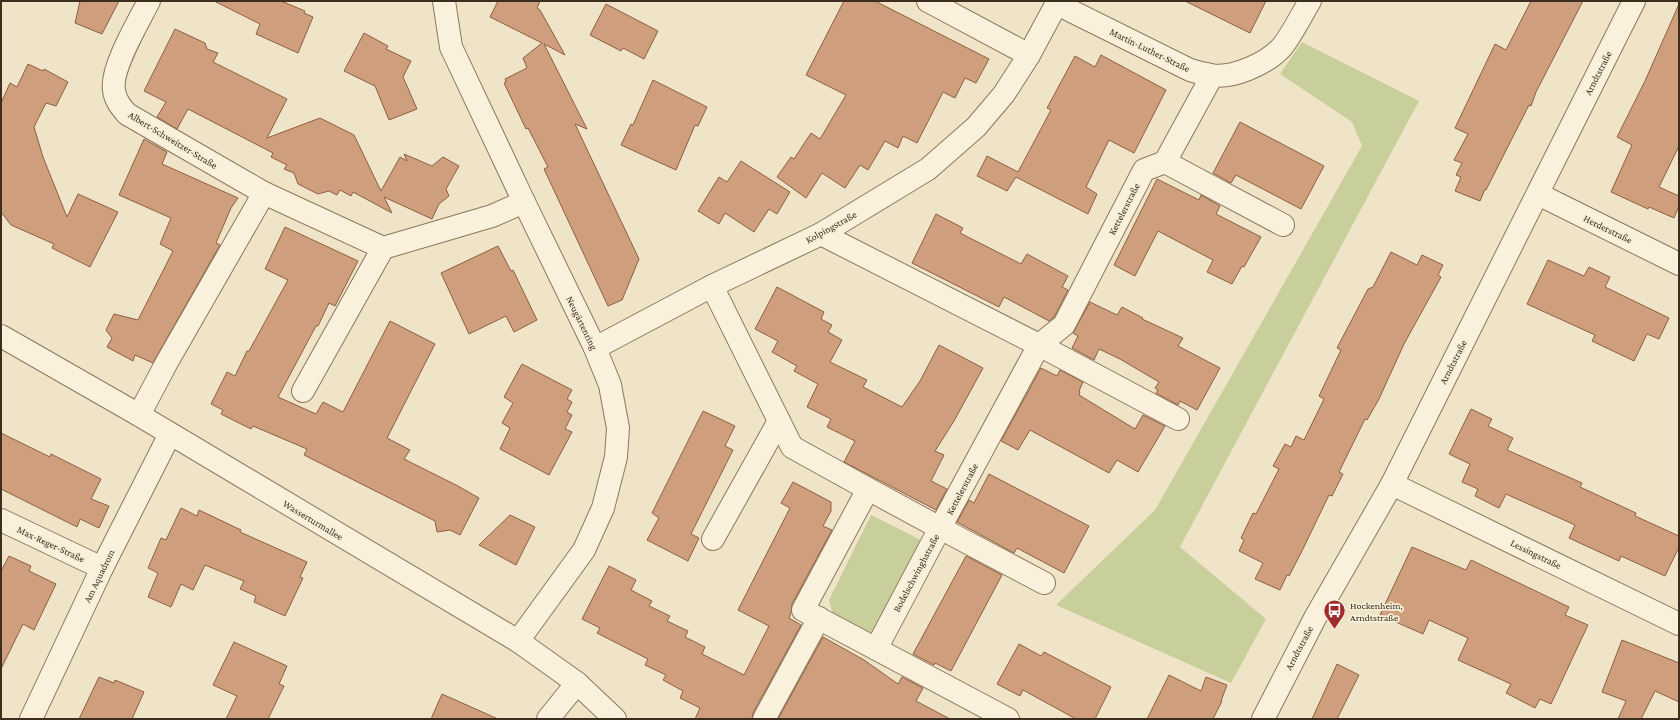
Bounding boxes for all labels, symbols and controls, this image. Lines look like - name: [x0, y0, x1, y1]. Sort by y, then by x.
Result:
- street label: Martin-Luther-Straße: [1108, 26, 1192, 74]
- street label: Arndtstraße: [1582, 48, 1614, 97]
- street label: Albert-Schweitzer-Straße: [127, 109, 220, 171]
- street label: Kettelerstraße: [1106, 181, 1142, 237]
- street label: Kolpingstraße: [804, 208, 859, 245]
- street label: Herderstraße: [1582, 213, 1635, 246]
- street label: Neugärtenring: [564, 294, 600, 352]
- street label: Arndtstraße: [1437, 337, 1469, 386]
- street label: Kettelerstraße: [944, 461, 980, 517]
- street label: Wasserturmallee: [281, 498, 346, 543]
- street label: Max-Reger-Straße: [15, 524, 87, 565]
- street label: Bodelschwinghstraße: [891, 532, 942, 614]
- street label: Lessingstraße: [1509, 537, 1564, 571]
- street label: Am Aquadrom: [81, 548, 117, 604]
- bus stop icon: Hockenheim, Arndtstraße: [1322, 598, 1348, 631]
- place label: Hockenheim, Arndtstraße: [1350, 600, 1403, 623]
- street label: Arndtstraße: [1283, 624, 1315, 672]

